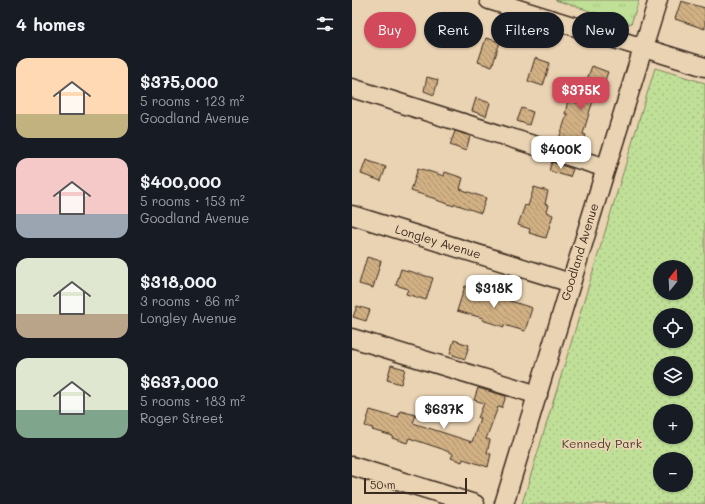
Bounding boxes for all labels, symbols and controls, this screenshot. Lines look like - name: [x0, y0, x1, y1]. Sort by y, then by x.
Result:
- chip: Buy: [364, 12, 416, 48]
- chip: Rent: [424, 12, 483, 48]
- chip: Filters: [491, 12, 564, 48]
- chip: New: [572, 12, 629, 48]
- text: 4 homes: [16, 13, 85, 35]
- icon: filters: [314, 13, 336, 35]
- text: $375,000: [140, 70, 218, 92]
- icon: home: [48, 74, 96, 122]
- pin: $375K: [553, 77, 609, 111]
- text: $375K: [561, 81, 601, 98]
- text: 5 rooms · 123 m²: [140, 92, 244, 109]
- text: Goodland Avenue: [140, 109, 249, 126]
- pin: $400K: [533, 136, 589, 170]
- text: $400K: [540, 140, 582, 157]
- text: $400,000: [140, 170, 221, 192]
- icon: home: [48, 174, 96, 222]
- text: 5 rooms · 153 m²: [140, 192, 245, 209]
- street label: Goodland Avenue: [557, 201, 601, 302]
- text: Goodland Avenue: [140, 209, 249, 226]
- street label: Longley Avenue: [393, 220, 483, 262]
- north arrow: [653, 260, 693, 300]
- map controls: [653, 260, 693, 492]
- text: $318,000: [140, 270, 217, 292]
- icon: home: [48, 274, 96, 322]
- pin: $318K: [466, 275, 522, 309]
- text: $318K: [475, 279, 513, 296]
- text: 3 rooms · 86 m²: [140, 292, 240, 309]
- button: locate: [653, 308, 693, 348]
- text: Longley Avenue: [140, 309, 237, 326]
- button: layers: [653, 356, 693, 396]
- text: $637,000: [140, 370, 218, 392]
- icon: home: [48, 374, 96, 422]
- text: 5 rooms · 183 m²: [140, 392, 245, 409]
- pin: $637K: [416, 396, 472, 430]
- text: $637K: [424, 400, 464, 417]
- button: +: [653, 404, 693, 444]
- text: Roger Street: [140, 409, 224, 426]
- park label: Kennedy Park: [562, 435, 642, 451]
- button: −: [653, 452, 693, 492]
- scale bar: [364, 476, 467, 495]
- text: 50 m: [370, 477, 396, 492]

